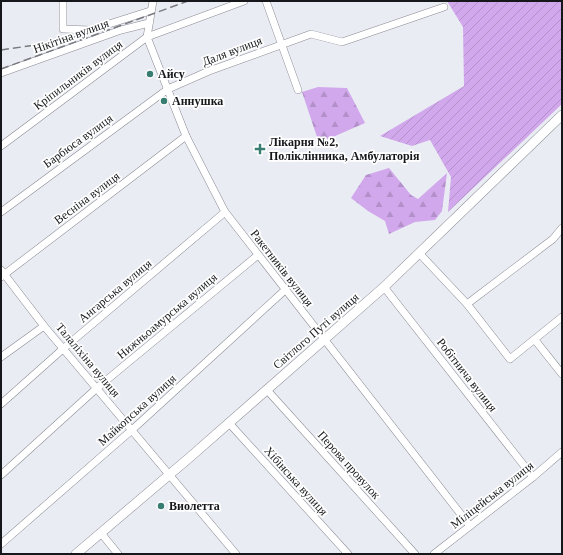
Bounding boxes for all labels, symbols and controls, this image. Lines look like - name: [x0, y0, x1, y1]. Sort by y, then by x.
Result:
- street label: Нікітіна вулиця: [31, 16, 111, 56]
- street label: Даля вулиця: [200, 33, 264, 69]
- street label: Кріпильників вулиця: [31, 37, 125, 113]
- place label: Айсу: [158, 67, 185, 81]
- marker: Айсу: [145, 69, 155, 79]
- place label: Аннушка: [172, 94, 223, 108]
- marker: Аннушка: [159, 96, 169, 106]
- street label: Барбюса вулиця: [41, 111, 116, 171]
- place label: Лікарня №2, Поліклінника, Амбулаторія: [269, 135, 420, 163]
- marker: Лікарня №2, Поліклінника, Амбулаторія: [254, 143, 266, 155]
- street label: Весніна вулиця: [51, 168, 123, 227]
- street label: Ракетників вулиця: [248, 227, 317, 310]
- street label: Ангарська вулиця: [76, 256, 155, 326]
- street label: Нижньоамурська вулиця: [114, 270, 220, 362]
- street label: Світлого Путі вулиця: [270, 290, 362, 372]
- street label: Талаліхіна вулиця: [53, 320, 123, 400]
- street label: Робітнича вулиця: [434, 335, 500, 415]
- street label: Майкопська вулиця: [95, 371, 179, 449]
- street label: Перова провулок: [315, 428, 383, 502]
- street label: Хібінська вулиця: [261, 444, 331, 519]
- street label: Міліцейська вулиця: [448, 458, 537, 532]
- place label: Виолетта: [169, 499, 220, 513]
- marker: Виолетта: [156, 501, 166, 511]

